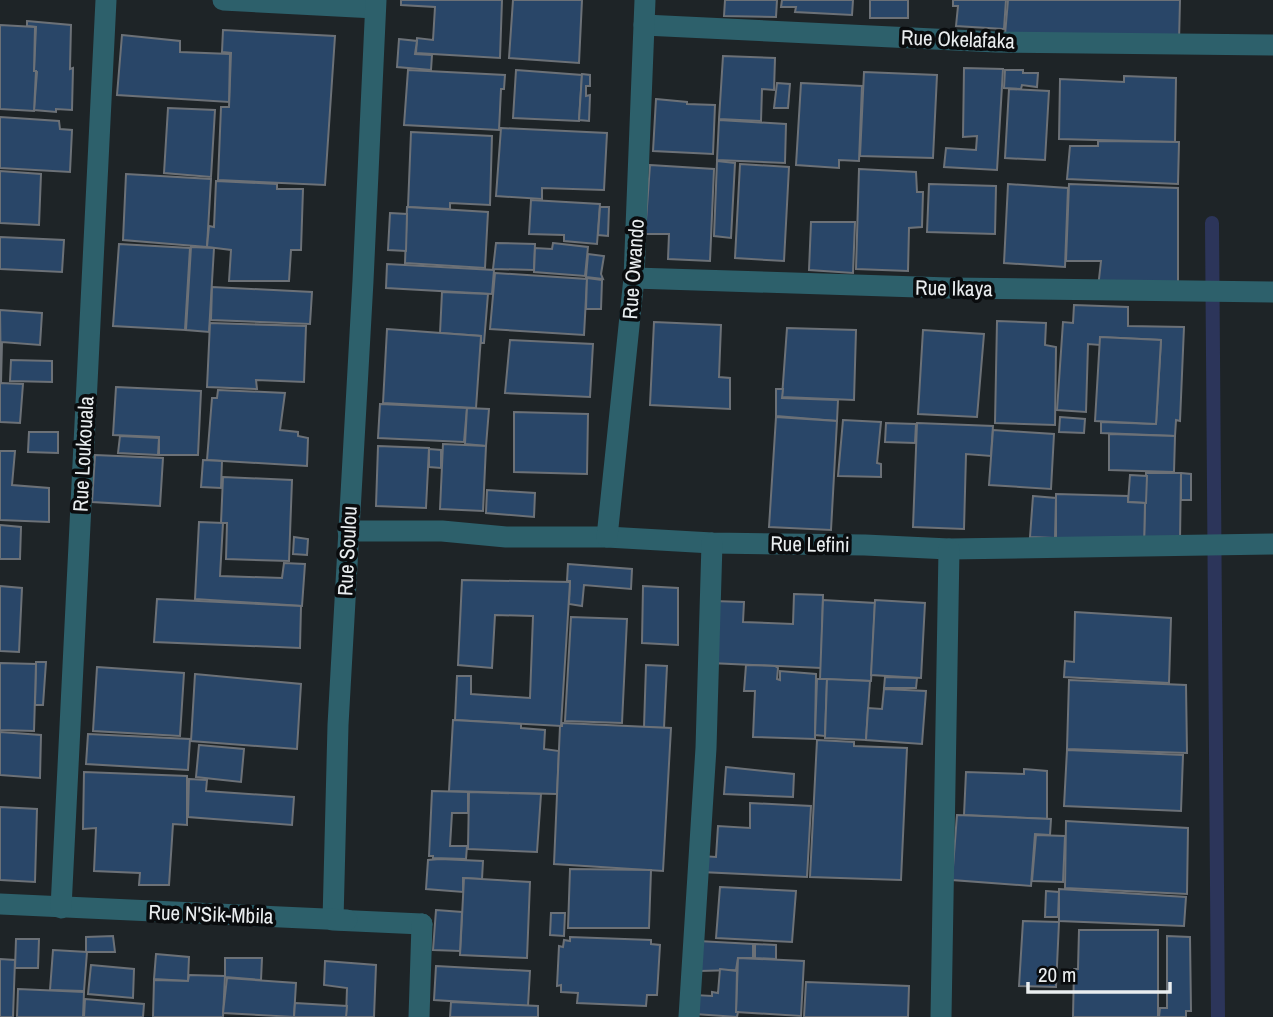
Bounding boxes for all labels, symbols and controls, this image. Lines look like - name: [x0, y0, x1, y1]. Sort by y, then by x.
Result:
- street label: Rue Okelafaka: [901, 23, 1016, 55]
- street label: Rue Owando: [615, 218, 651, 320]
- street label: Rue Ikaya: [915, 273, 993, 303]
- street label: Rue Loukouala: [65, 395, 101, 513]
- street label: Rue Soulou: [330, 505, 364, 597]
- street label: Rue Lefini: [770, 529, 850, 559]
- street label: Rue N'Sik-Mbila: [148, 897, 274, 931]
- scale bar: [1028, 950, 1170, 994]
- text: 20 m: [1038, 960, 1076, 989]

